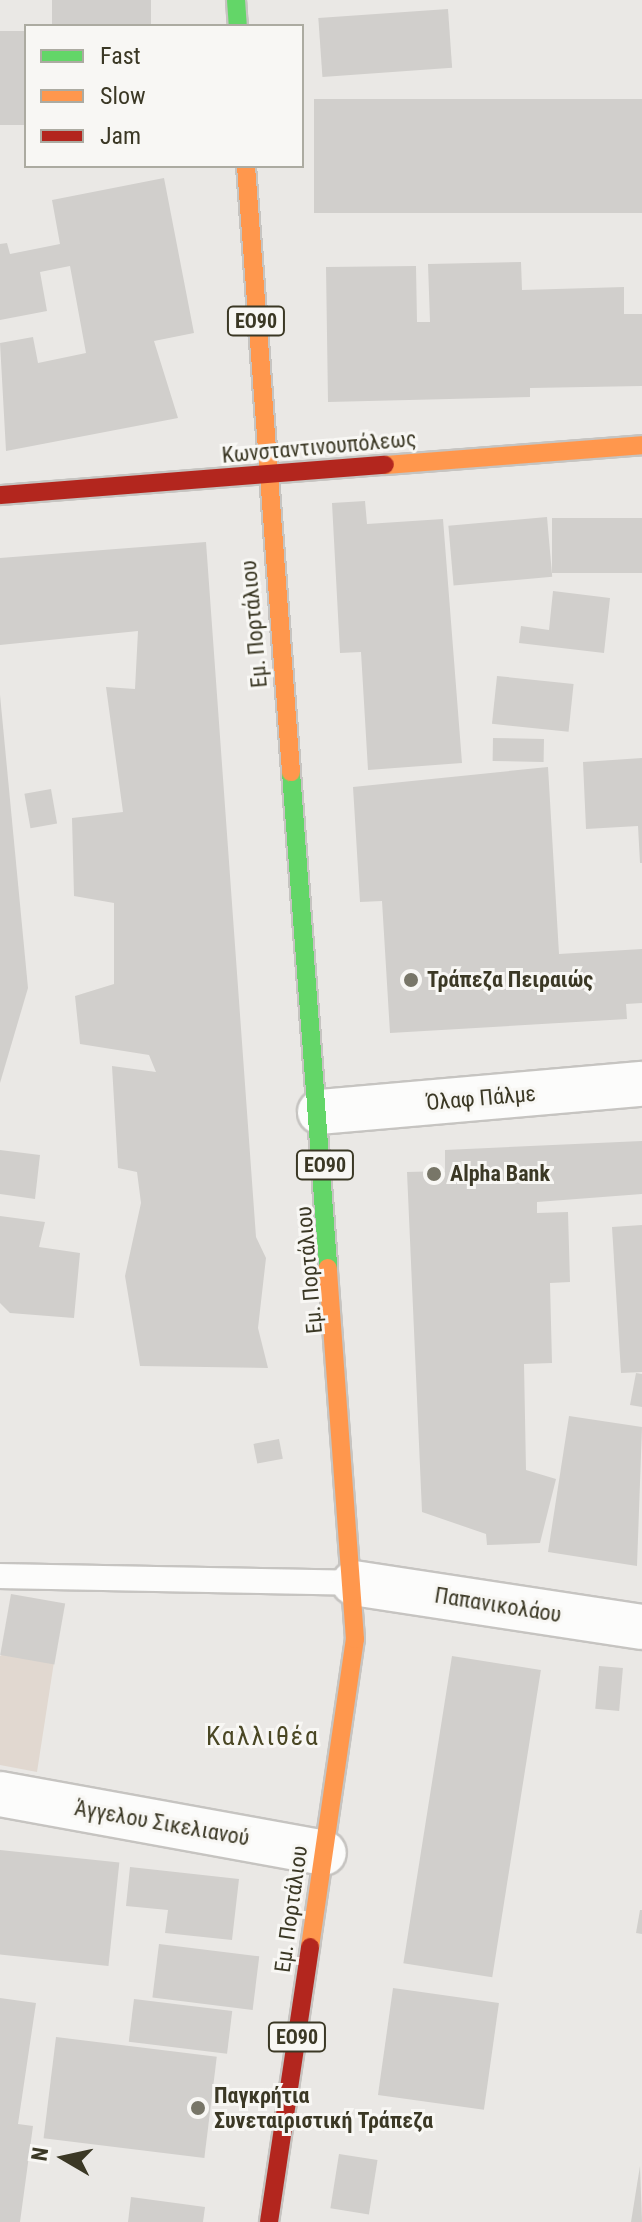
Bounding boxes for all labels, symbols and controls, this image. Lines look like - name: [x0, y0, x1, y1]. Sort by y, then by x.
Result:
- legend: [24, 24, 304, 168]
- text: Fast: [100, 42, 141, 70]
- text: Slow: [100, 82, 146, 110]
- text: Jam: [100, 122, 141, 150]
- road number: ΕΟ90: [226, 305, 286, 337]
- street label: Κωνσταντινουπόλεως: [221, 425, 417, 469]
- street label: Εμ. Πορτάλιου: [235, 559, 273, 689]
- place label: Τράπεζα Πειραιώς: [427, 967, 593, 993]
- marker: Τράπεζα Πειραιώς: [402, 971, 420, 989]
- street label: Όλαφ Πάλμε: [425, 1080, 537, 1116]
- road number: ΕΟ90: [295, 1149, 355, 1181]
- place label: Alpha Bank: [450, 1161, 550, 1187]
- marker: Alpha Bank: [425, 1165, 443, 1183]
- street label: Εμ. Πορτάλιου: [290, 1205, 328, 1335]
- street label: Παπανικολάου: [433, 1582, 563, 1628]
- district label: Καλλιθέα: [206, 1721, 320, 1753]
- street label: Άγγελου Σικελιανού: [72, 1795, 252, 1851]
- street label: Εμ. Πορτάλιου: [269, 1844, 313, 1974]
- road number: ΕΟ90: [267, 2021, 327, 2053]
- place label: Παγκρήτια Συνεταιριστική Τράπεζα: [214, 2082, 433, 2134]
- marker: Παγκρήτια Συνεταιριστική Τράπεζα: [189, 2099, 207, 2117]
- north arrow: [24, 2118, 104, 2198]
- text: N: [26, 2146, 53, 2163]

